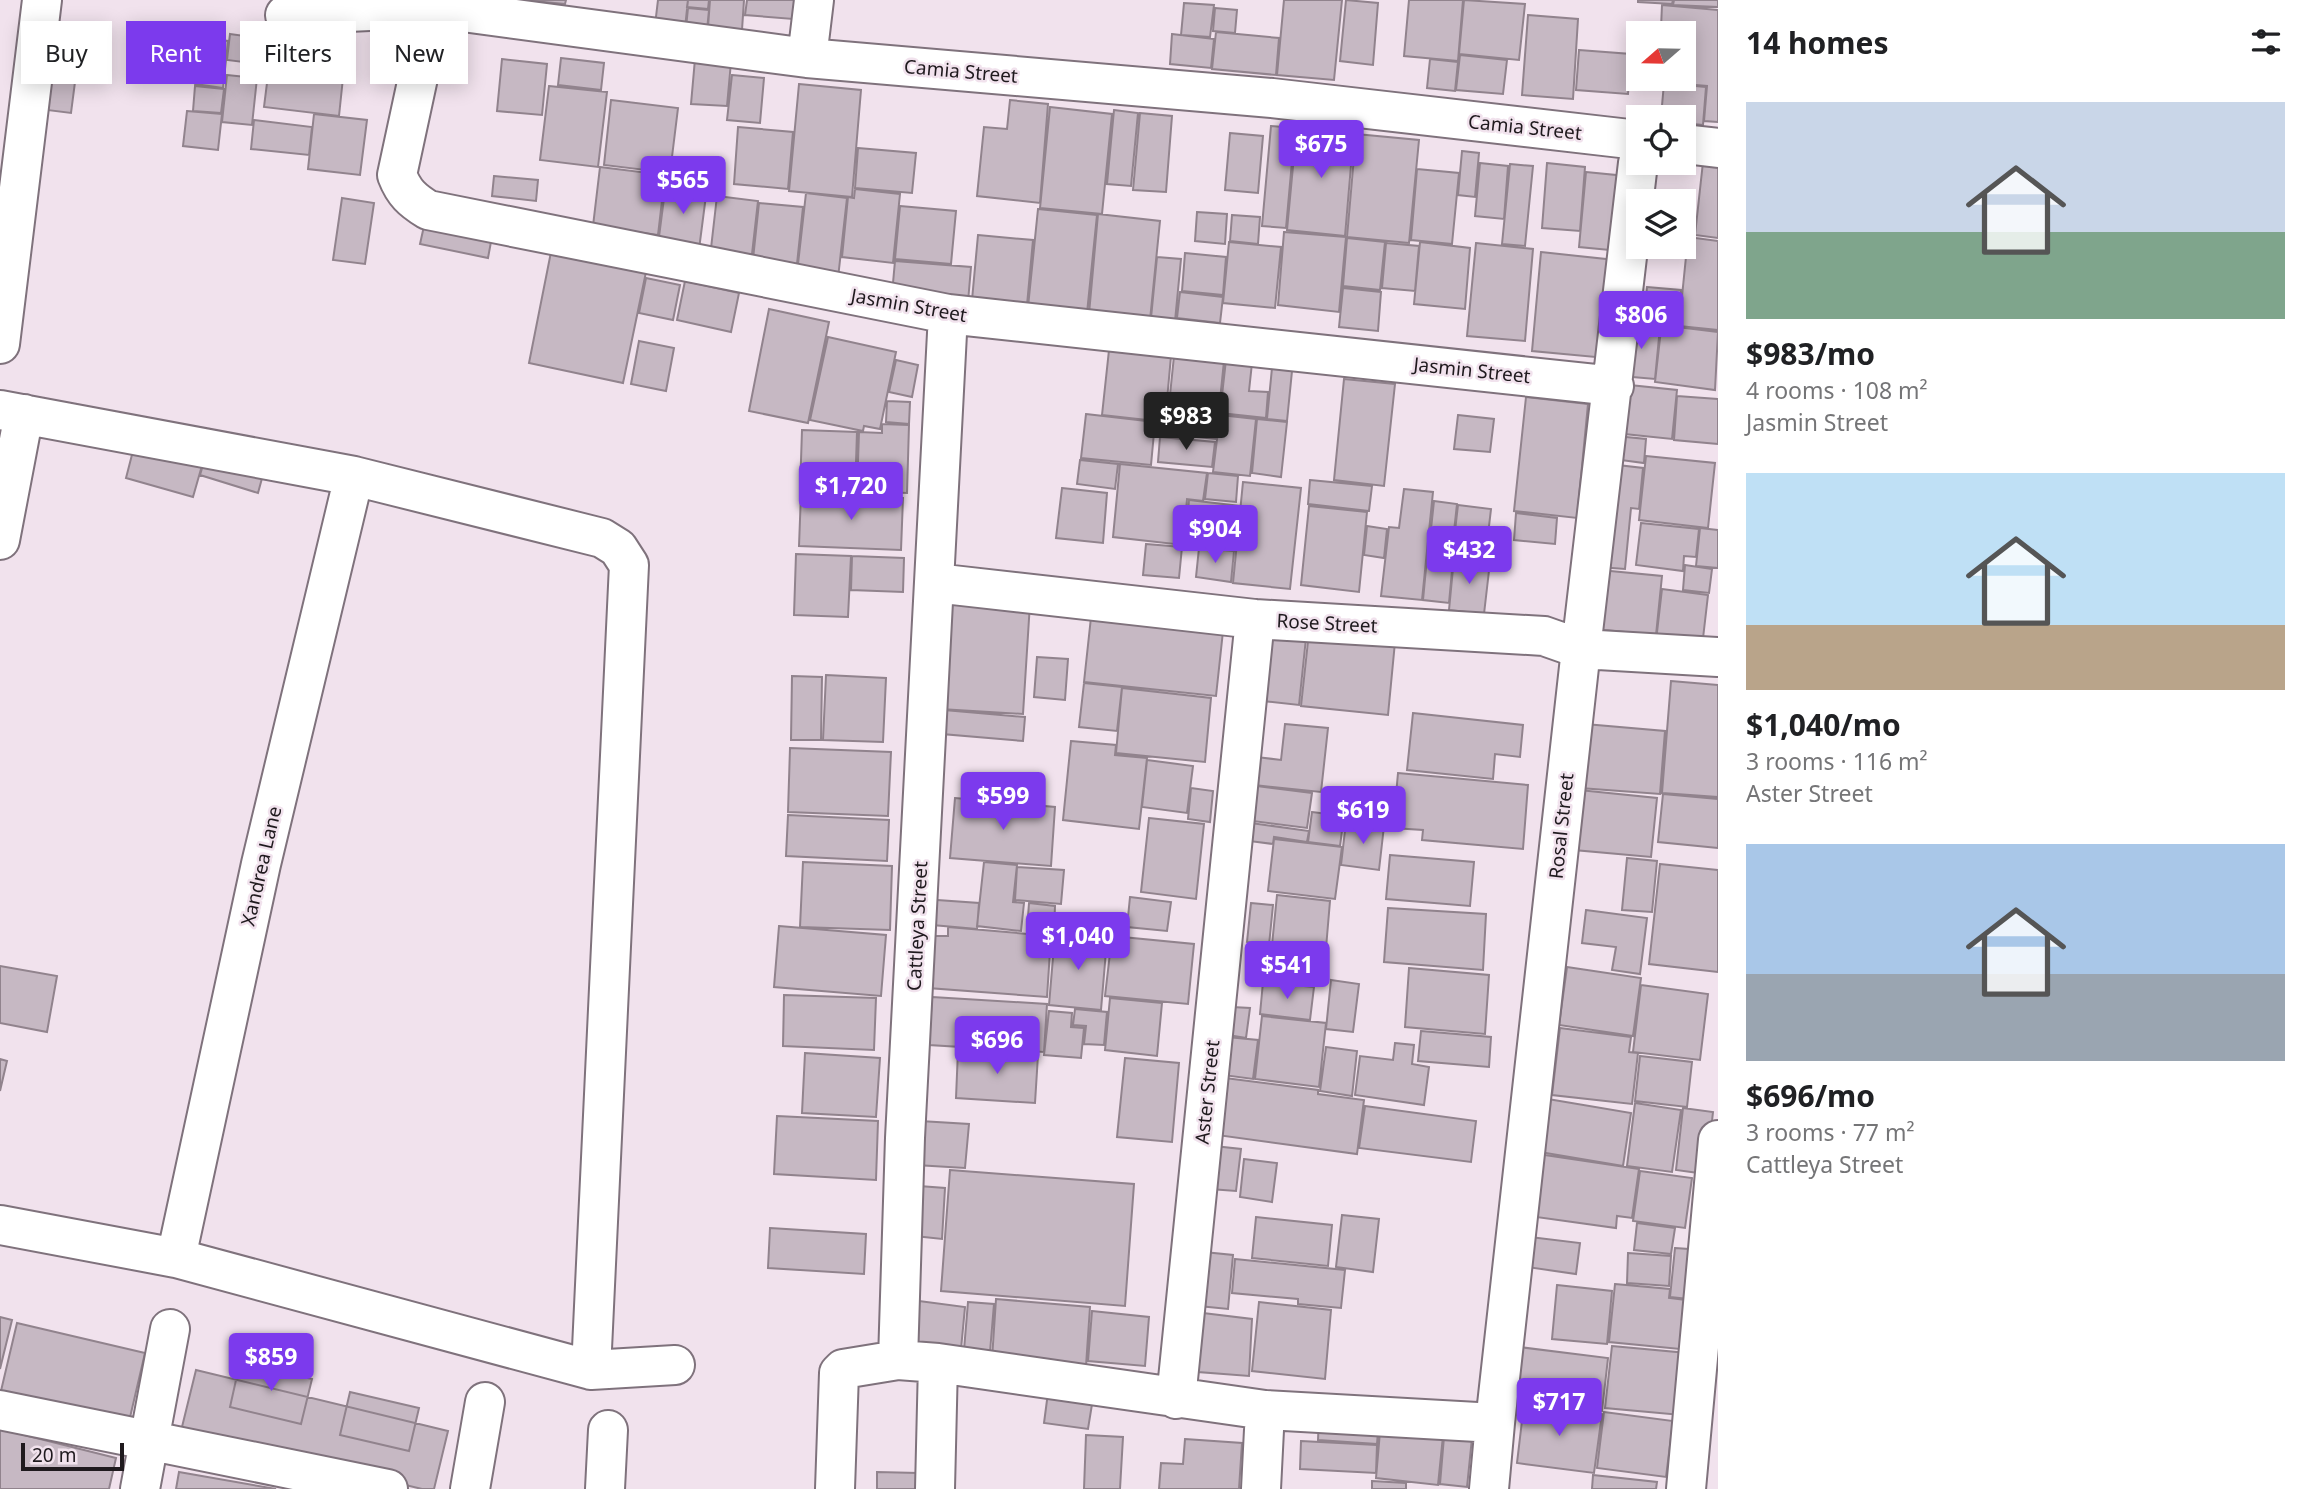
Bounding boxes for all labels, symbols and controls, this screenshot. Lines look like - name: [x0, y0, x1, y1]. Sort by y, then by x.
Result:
- chip: Buy: [21, 21, 112, 84]
- chip: Rent: [126, 21, 226, 84]
- chip: Filters: [240, 21, 356, 84]
- chip: New: [370, 21, 468, 84]
- north arrow: [1626, 21, 1696, 91]
- map controls: [1626, 21, 1696, 259]
- text: 14 homes: [1746, 22, 1889, 63]
- icon: filters: [2247, 23, 2285, 61]
- street label: Camia Street: [903, 53, 1019, 89]
- button: locate: [1626, 105, 1696, 175]
- street label: Camia Street: [1467, 108, 1583, 146]
- pin: $675: [1280, 120, 1362, 180]
- text: $675: [1295, 127, 1347, 159]
- icon: home: [1953, 147, 2079, 273]
- pin: $565: [642, 156, 724, 216]
- text: $565: [657, 163, 709, 195]
- button: layers: [1626, 189, 1696, 259]
- street label: Jasmin Street: [847, 282, 969, 328]
- pin: $806: [1600, 292, 1682, 351]
- text: $806: [1615, 298, 1667, 330]
- text: $983/mo: [1746, 333, 1875, 374]
- street label: Jasmin Street: [1410, 351, 1532, 389]
- text: 4 rooms · 108 m²: [1746, 374, 1928, 406]
- pin: $983: [1145, 392, 1227, 452]
- text: $983: [1160, 399, 1212, 431]
- text: Jasmin Street: [1746, 406, 1888, 438]
- pin: $1,720: [794, 462, 908, 522]
- text: $1,720: [815, 469, 887, 501]
- pin: $904: [1174, 505, 1256, 565]
- text: $904: [1189, 512, 1241, 544]
- icon: home: [1953, 518, 2079, 644]
- pin: $432: [1428, 526, 1510, 586]
- text: $432: [1443, 533, 1495, 565]
- street label: Rose Street: [1276, 607, 1378, 639]
- text: $1,040/mo: [1746, 704, 1901, 745]
- text: 3 rooms · 116 m²: [1746, 745, 1928, 777]
- pin: $599: [962, 772, 1044, 832]
- street label: Rosal Street: [1543, 772, 1579, 880]
- text: Aster Street: [1746, 777, 1873, 809]
- text: $599: [977, 779, 1029, 811]
- pin: $619: [1322, 786, 1404, 846]
- text: $619: [1337, 793, 1389, 825]
- street label: Xandrea Lane: [235, 804, 287, 928]
- street label: Cattleya Street: [901, 860, 933, 992]
- icon: home: [1953, 889, 2079, 1015]
- pin: $1,040: [1021, 912, 1135, 972]
- text: $1,040: [1042, 919, 1114, 951]
- pin: $541: [1246, 942, 1328, 1001]
- text: $541: [1261, 948, 1313, 980]
- pin: $696: [956, 1016, 1038, 1076]
- text: $696: [971, 1023, 1023, 1055]
- street label: Aster Street: [1189, 1038, 1225, 1145]
- text: $696/mo: [1746, 1075, 1875, 1116]
- text: 3 rooms · 77 m²: [1746, 1116, 1915, 1148]
- text: Cattleya Street: [1746, 1148, 1903, 1180]
- pin: $859: [230, 1334, 312, 1393]
- text: $859: [245, 1340, 297, 1372]
- pin: $717: [1518, 1378, 1600, 1438]
- text: $717: [1533, 1385, 1585, 1417]
- scale bar: [21, 1440, 124, 1472]
- text: 20 m: [32, 1442, 76, 1468]

